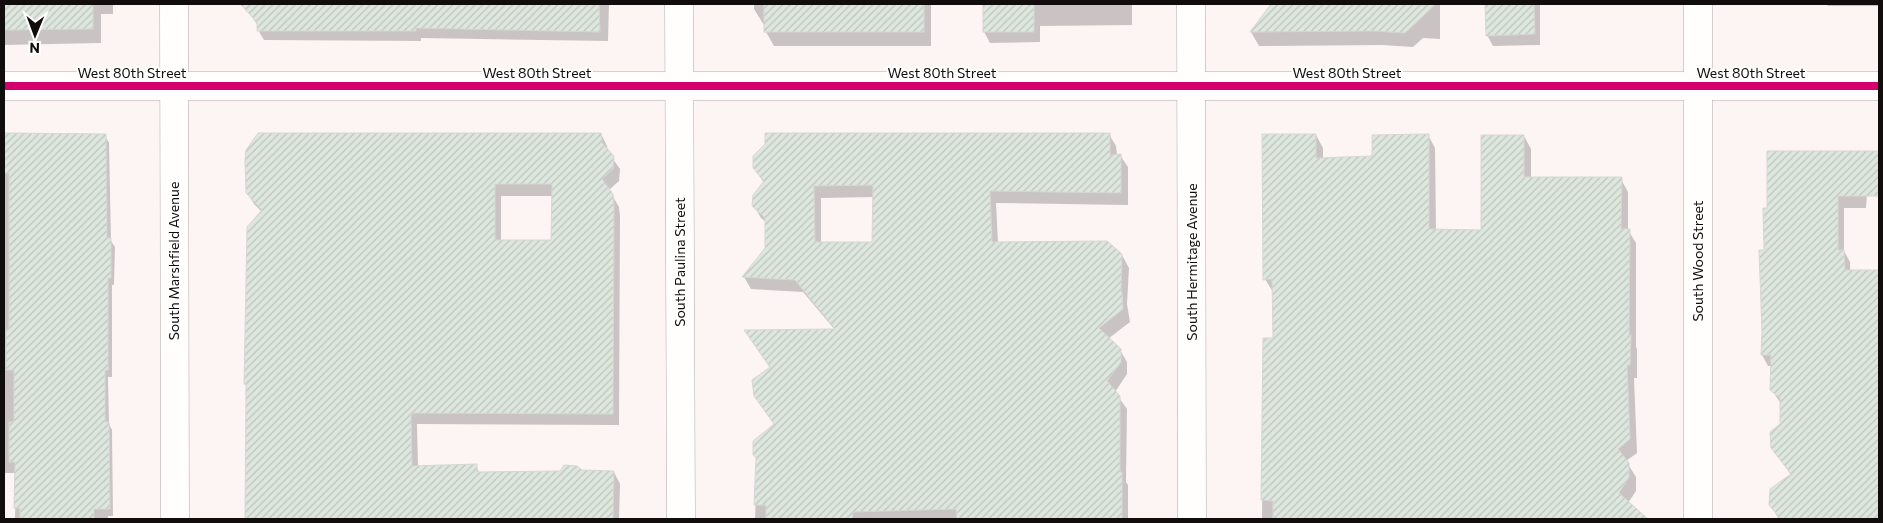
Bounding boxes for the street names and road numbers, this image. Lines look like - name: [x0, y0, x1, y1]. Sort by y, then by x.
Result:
- street label: West 80th Street: [77, 64, 187, 81]
- street label: West 80th Street: [482, 64, 592, 81]
- street label: West 80th Street: [887, 64, 997, 81]
- street label: West 80th Street: [1292, 64, 1402, 81]
- street label: West 80th Street: [1696, 64, 1806, 81]
- street label: South Marshfield Avenue: [165, 182, 182, 340]
- street label: South Hermitage Avenue: [1183, 183, 1200, 341]
- street label: South Paulina Street: [671, 197, 688, 327]
- street label: South Wood Street: [1689, 200, 1706, 322]

